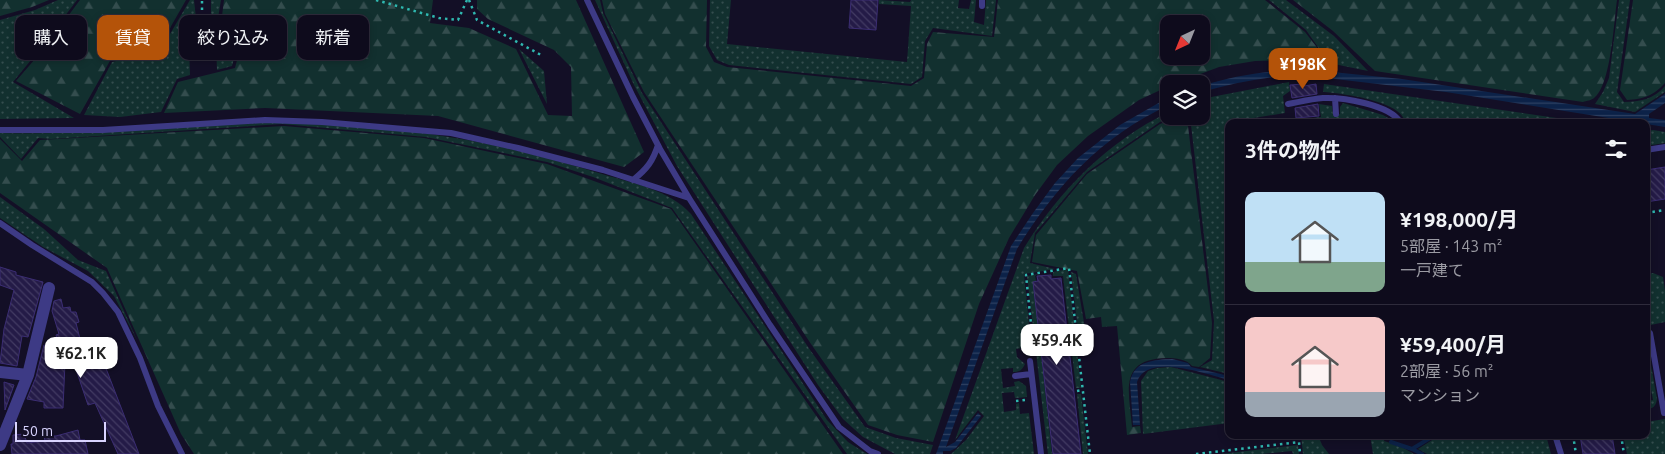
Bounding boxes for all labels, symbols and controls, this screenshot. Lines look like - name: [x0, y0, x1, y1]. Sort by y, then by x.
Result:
- chip: 購入: [15, 15, 87, 60]
- chip: 賃貸: [97, 15, 169, 60]
- chip: 絞り込み: [179, 15, 287, 60]
- chip: 新着: [297, 15, 369, 60]
- north arrow: [1160, 15, 1210, 65]
- map controls: [1160, 15, 1210, 125]
- pin: ¥198K: [1268, 48, 1338, 90]
- text: ¥198K: [1280, 55, 1326, 73]
- button: layers: [1160, 75, 1210, 125]
- icon: filters: [1602, 135, 1630, 163]
- text: 3件の物件: [1245, 138, 1341, 162]
- text: ¥198,000/月: [1400, 207, 1518, 231]
- icon: home: [1285, 212, 1345, 272]
- text: 5部屋 · 143 m²: [1400, 237, 1503, 255]
- text: 一戸建て: [1400, 261, 1464, 279]
- pin: ¥59.4K: [1016, 324, 1098, 366]
- text: ¥59.4K: [1032, 331, 1082, 349]
- text: ¥59,400/月: [1400, 332, 1506, 356]
- pin: ¥62.1K: [40, 336, 122, 379]
- icon: home: [1285, 337, 1345, 397]
- text: ¥62.1K: [56, 344, 106, 362]
- text: 2部屋 · 56 m²: [1400, 362, 1494, 380]
- text: マンション: [1400, 386, 1480, 404]
- scale bar: [15, 419, 106, 442]
- text: 50 m: [22, 423, 53, 439]

